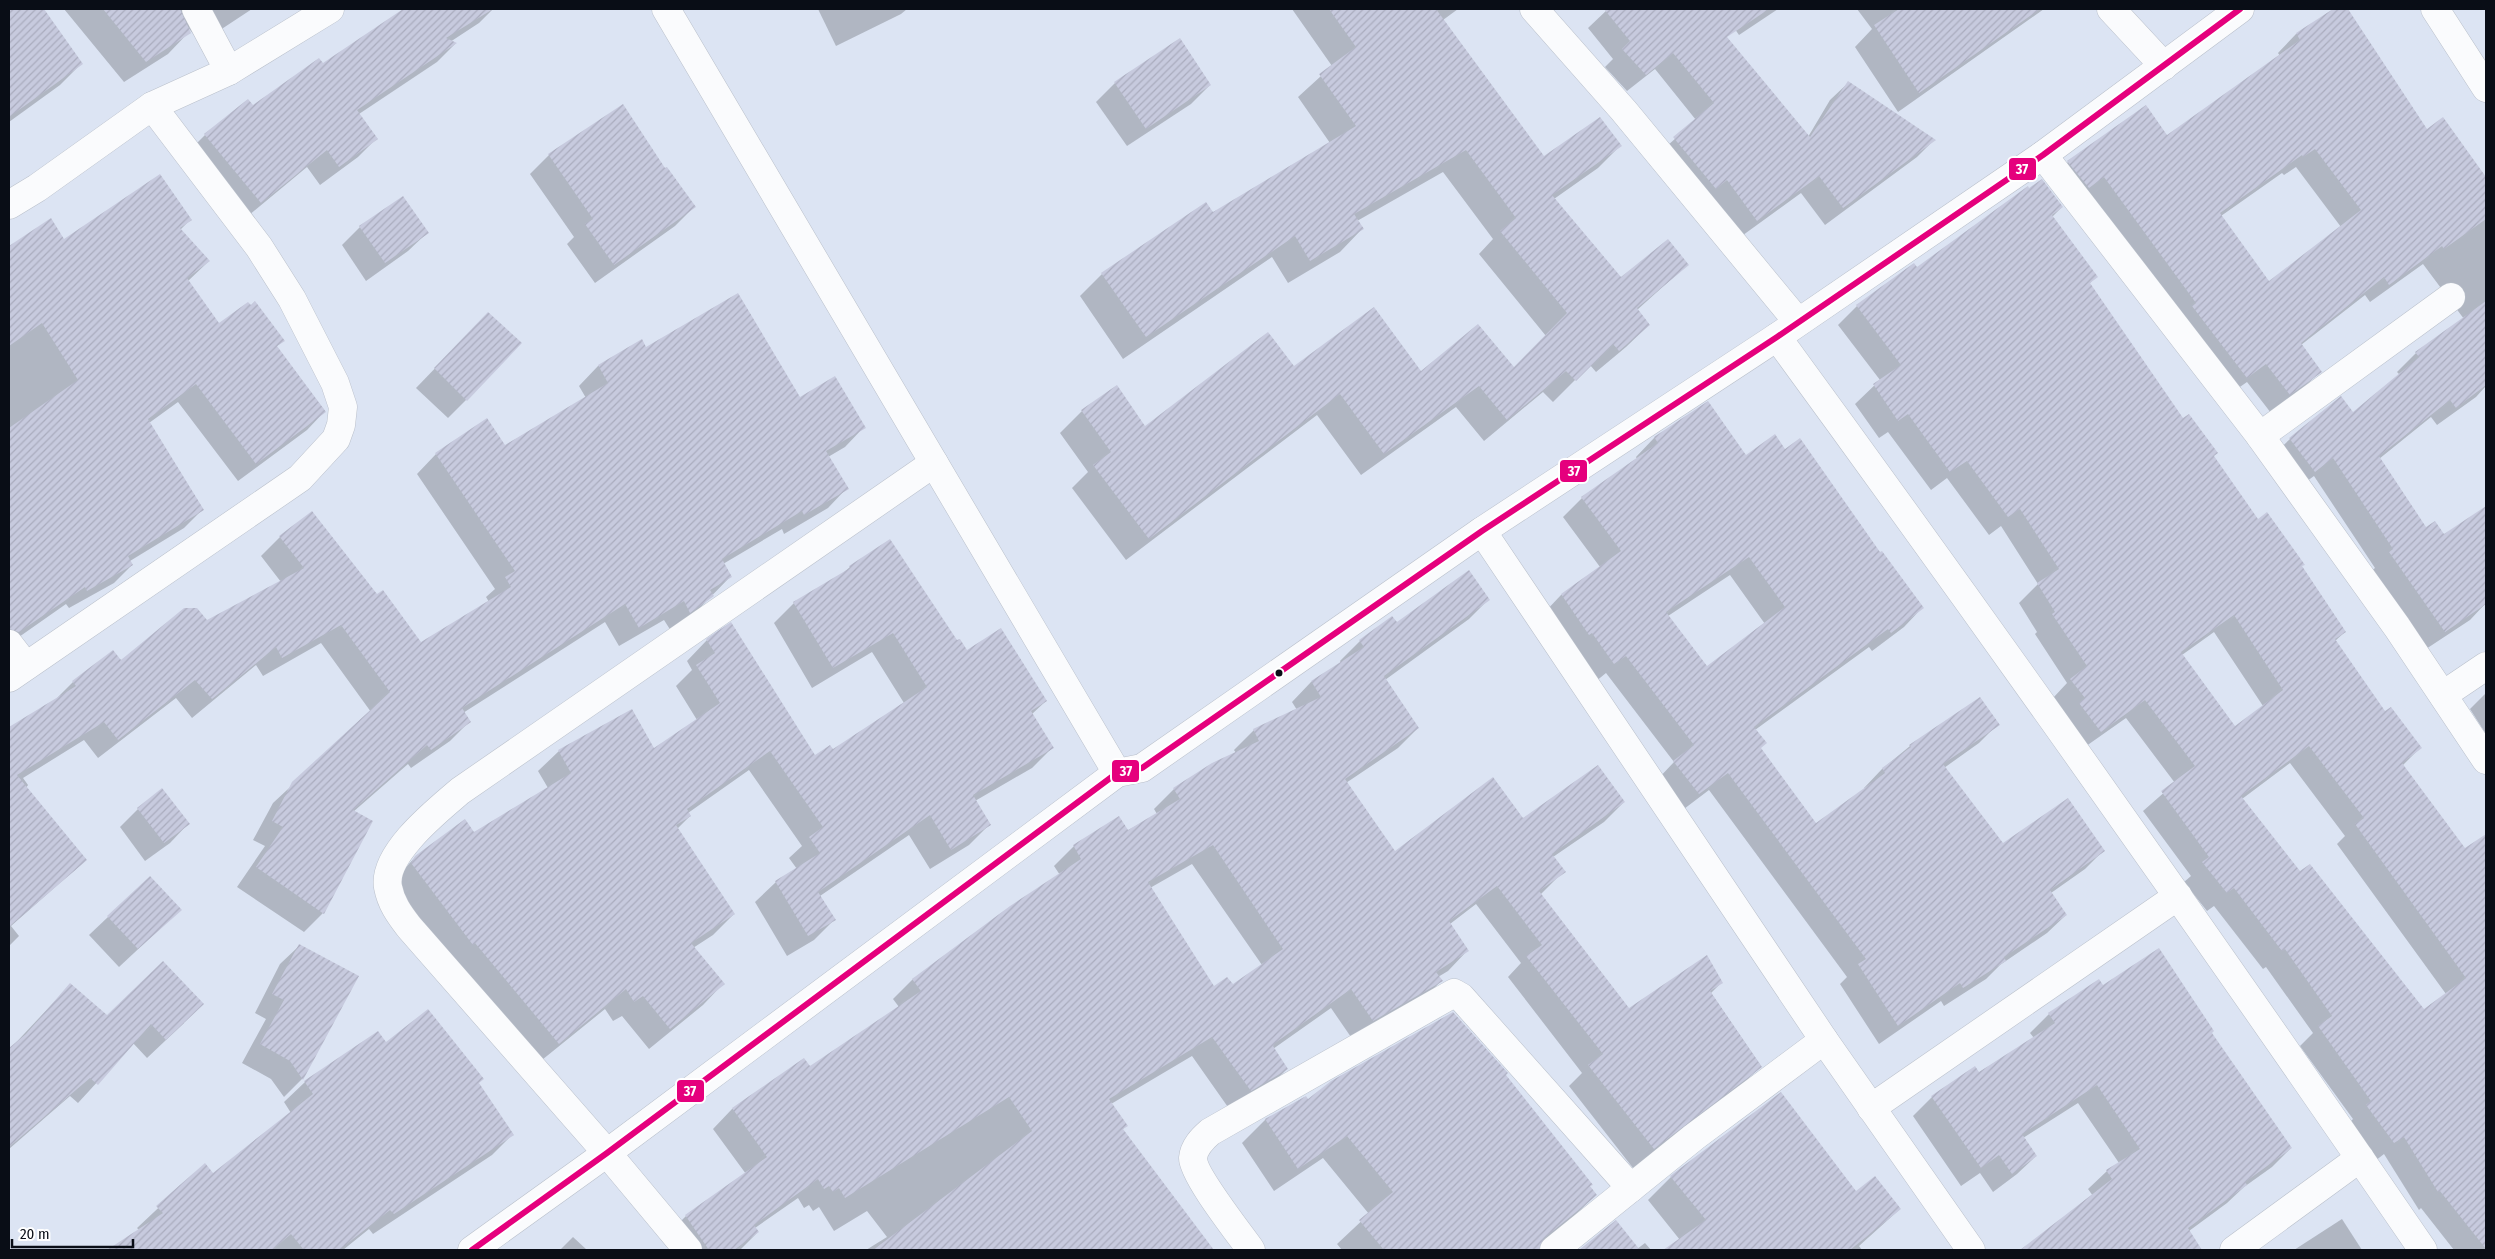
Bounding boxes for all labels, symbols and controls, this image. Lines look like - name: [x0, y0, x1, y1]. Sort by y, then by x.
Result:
- line badge: 37: [2008, 157, 2037, 181]
- text: 37: [2015, 161, 2028, 178]
- line badge: 37: [1559, 459, 1588, 483]
- text: 37: [1567, 463, 1580, 480]
- unlabelled marker: [1274, 668, 1284, 678]
- line badge: 37: [1111, 759, 1140, 783]
- text: 37: [1119, 763, 1132, 780]
- line badge: 37: [676, 1079, 705, 1103]
- text: 37: [683, 1083, 696, 1100]
- scale bar: [12, 1216, 134, 1248]
- text: 20 m: [20, 1225, 50, 1243]

